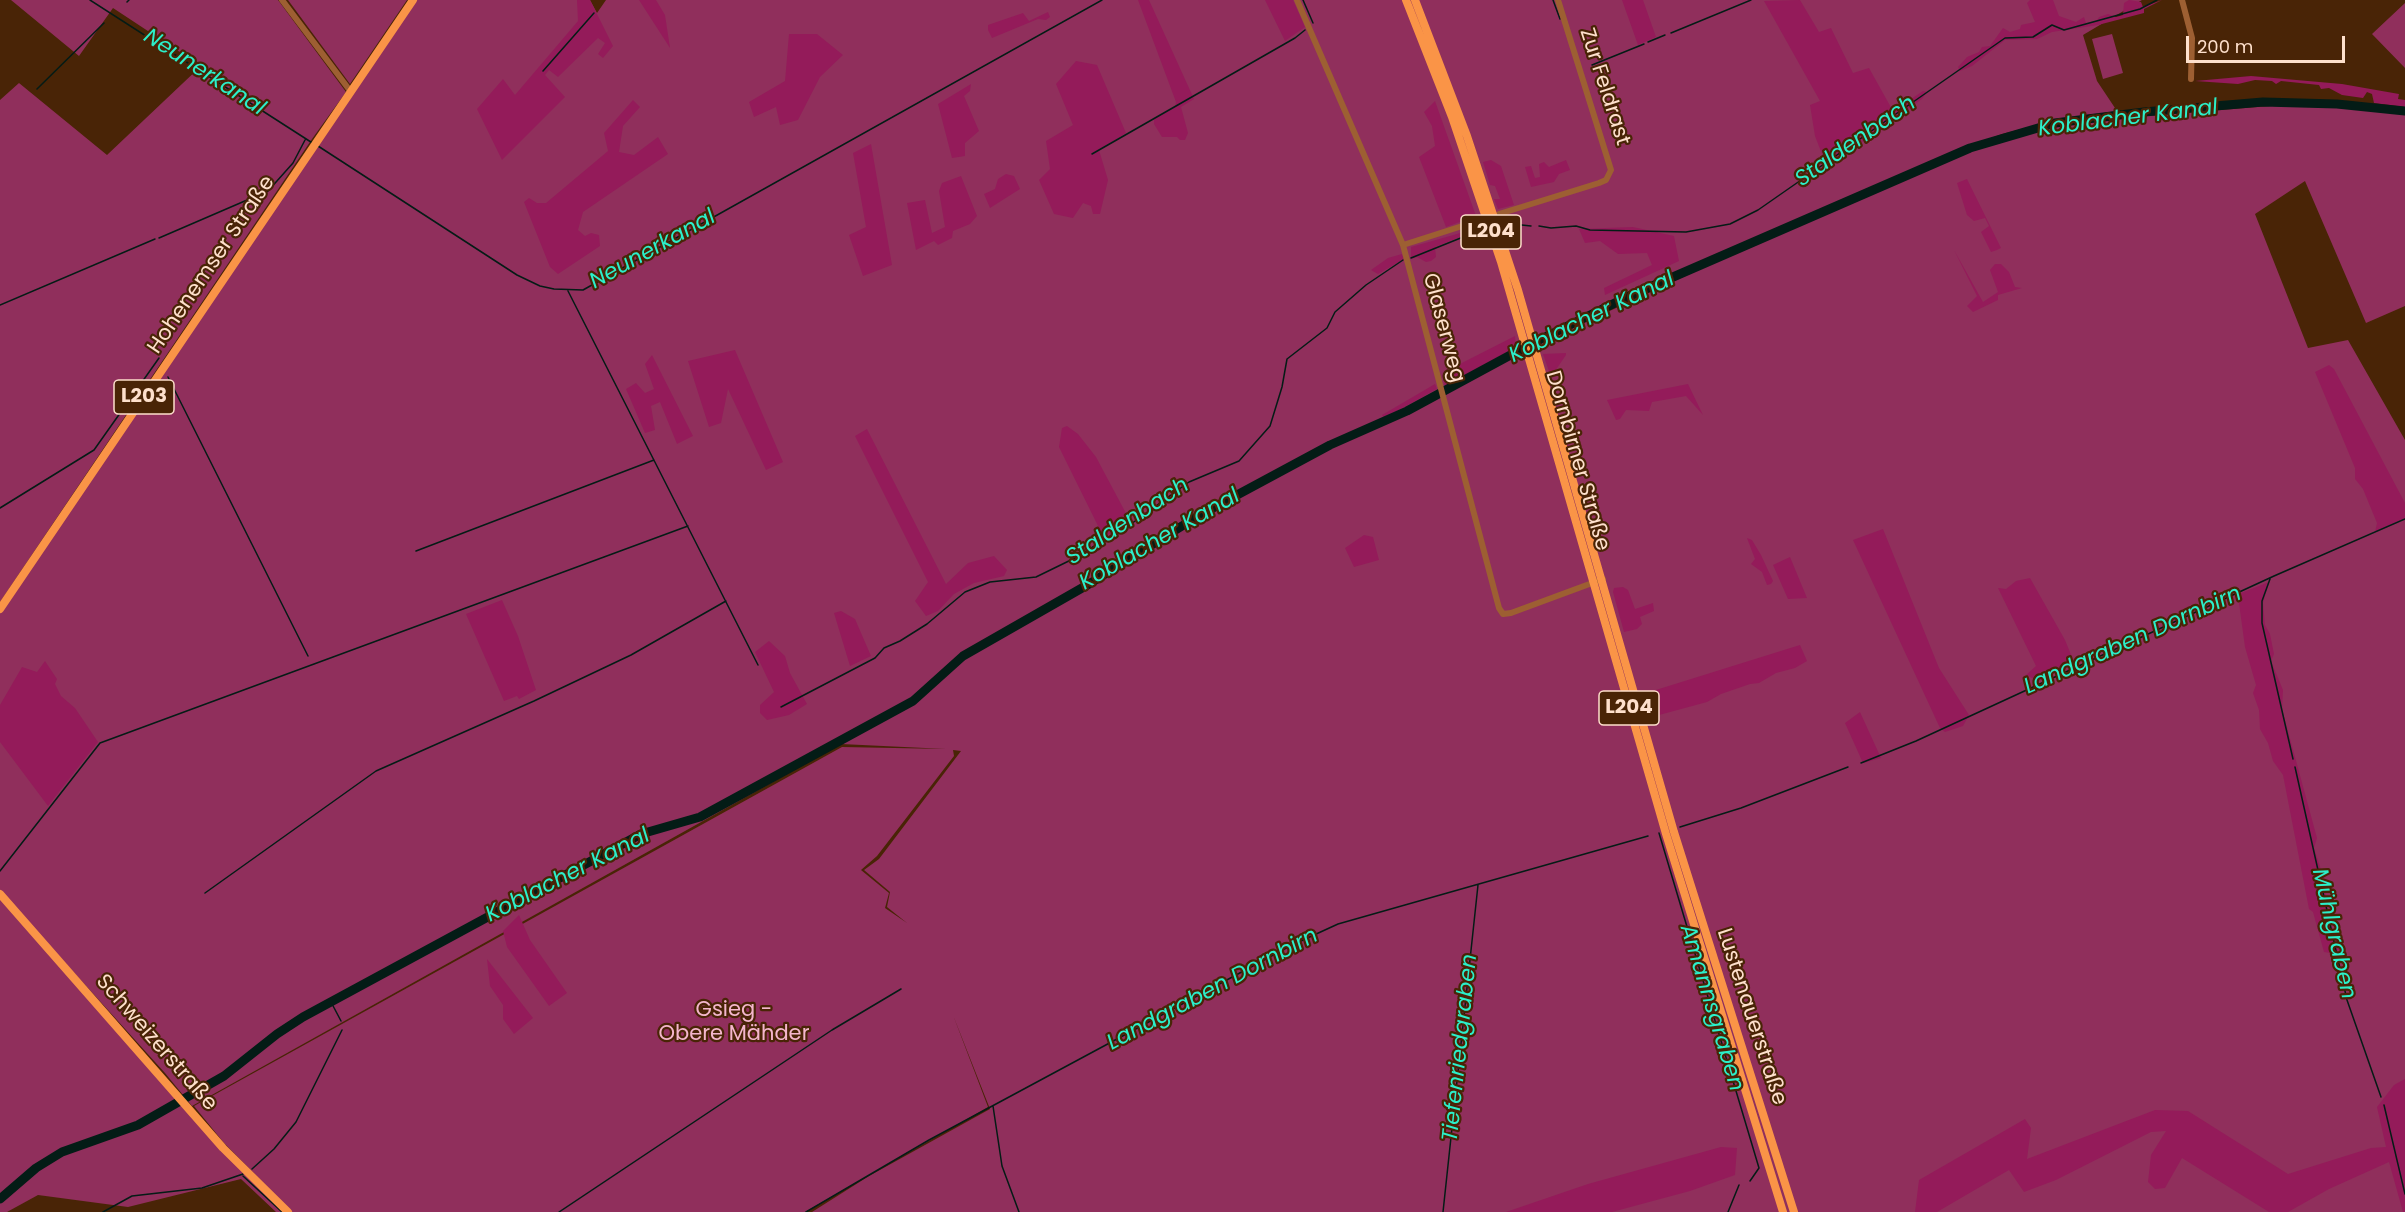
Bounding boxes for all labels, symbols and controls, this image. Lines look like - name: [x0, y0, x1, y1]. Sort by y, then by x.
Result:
- water label: Neunerkanal: [138, 24, 270, 122]
- scale bar: [2189, 24, 2348, 62]
- street label: Zur Feldrast: [1573, 25, 1635, 149]
- text: 200 m: [2197, 34, 2253, 59]
- water label: Staldenbach: [1791, 91, 1921, 193]
- water label: Koblacher Kanal: [2037, 95, 2219, 143]
- street label: Hohenemser Straße: [143, 171, 281, 359]
- water label: Neunerkanal: [586, 205, 720, 295]
- road number: L204: [1461, 215, 1521, 249]
- water label: Koblacher Kanal: [1505, 267, 1679, 369]
- street label: Glaserweg: [1416, 271, 1470, 385]
- street label: Dornbirner Straße: [1539, 368, 1615, 554]
- road number: L203: [114, 380, 174, 414]
- water label: Staldenbach: [1062, 473, 1194, 571]
- water label: Koblacher Kanal: [1075, 483, 1245, 597]
- water label: Landgraben Dornbirn: [2020, 581, 2246, 701]
- road number: L204: [1599, 691, 1659, 725]
- water label: Koblacher Kanal: [482, 823, 654, 929]
- water label: Mühlgraben: [2305, 866, 2361, 1002]
- water label: Amannsgraben: [1673, 922, 1749, 1094]
- water label: Landgraben Dornbirn: [1103, 923, 1323, 1057]
- street label: Lustenauerstraße: [1711, 926, 1791, 1108]
- water label: Tiefenriedgraben: [1438, 953, 1484, 1143]
- street label: Schweizerstraße: [90, 970, 222, 1116]
- park label: Gsieg - Obere Mähder: [659, 998, 809, 1048]

